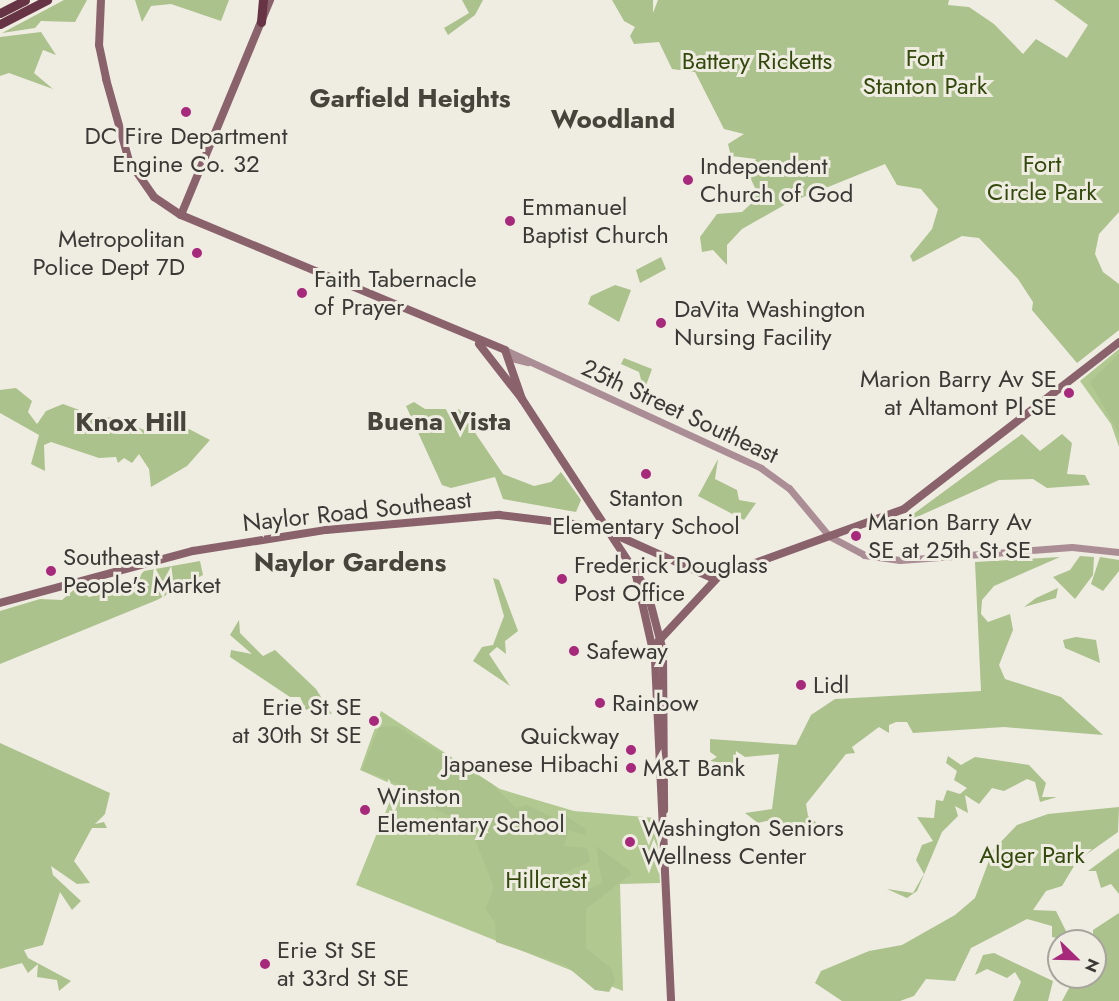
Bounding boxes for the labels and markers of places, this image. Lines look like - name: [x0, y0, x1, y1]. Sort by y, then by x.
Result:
- marker: DC Fire Department Engine Co. 32: [179, 105, 193, 119]
- place label: DC Fire Department Engine Co. 32: [85, 122, 287, 178]
- place label: Independent Church of God: [700, 152, 853, 208]
- marker: Independent Church of God: [681, 173, 695, 187]
- place label: Emmanuel Baptist Church: [522, 193, 669, 249]
- marker: Emmanuel Baptist Church: [503, 214, 517, 228]
- place label: Metropolitan Police Dept 7D: [32, 225, 185, 281]
- marker: Metropolitan Police Dept 7D: [190, 246, 204, 260]
- place label: Faith Tabernacle of Prayer: [314, 265, 477, 321]
- marker: Faith Tabernacle of Prayer: [295, 286, 309, 300]
- place label: DaVita Washington Nursing Facility: [674, 295, 866, 351]
- marker: DaVita Washington Nursing Facility: [652, 314, 670, 332]
- place label: Marion Barry Av SE at Altamont Pl SE: [860, 365, 1057, 421]
- marker: Marion Barry Av SE at Altamont Pl SE: [1062, 386, 1076, 400]
- marker: Stanton Elementary School: [639, 467, 653, 481]
- place label: Stanton Elementary School: [552, 484, 740, 540]
- place label: Marion Barry Av SE at 25th St SE: [868, 508, 1031, 564]
- marker: Marion Barry Av SE at 25th St SE: [849, 529, 863, 543]
- place label: Southeast People's Market: [63, 543, 221, 599]
- place label: Frederick Douglass Post Office: [574, 551, 768, 607]
- marker: Southeast People's Market: [44, 564, 58, 578]
- marker: Frederick Douglass Post Office: [555, 572, 569, 586]
- place label: Safeway: [586, 637, 668, 665]
- marker: Safeway: [567, 644, 581, 658]
- place label: Lidl: [813, 671, 849, 699]
- marker: Lidl: [794, 678, 808, 692]
- place label: Rainbow: [612, 689, 699, 717]
- place label: Erie St SE at 30th St SE: [232, 693, 362, 749]
- marker: Rainbow: [593, 696, 607, 710]
- marker: Erie St SE at 30th St SE: [367, 714, 381, 728]
- place label: Quickway Japanese Hibachi: [443, 722, 619, 778]
- marker: Quickway Japanese Hibachi: [624, 743, 638, 757]
- place label: M&T Bank: [643, 754, 745, 782]
- marker: M&T Bank: [624, 761, 638, 775]
- place label: Winston Elementary School: [377, 782, 565, 838]
- marker: Winston Elementary School: [358, 803, 372, 817]
- place label: Washington Seniors Wellness Center: [642, 814, 844, 870]
- marker: Washington Seniors Wellness Center: [623, 835, 637, 849]
- place label: Erie St SE at 33rd St SE: [277, 936, 409, 992]
- marker: Erie St SE at 33rd St SE: [258, 957, 272, 971]

